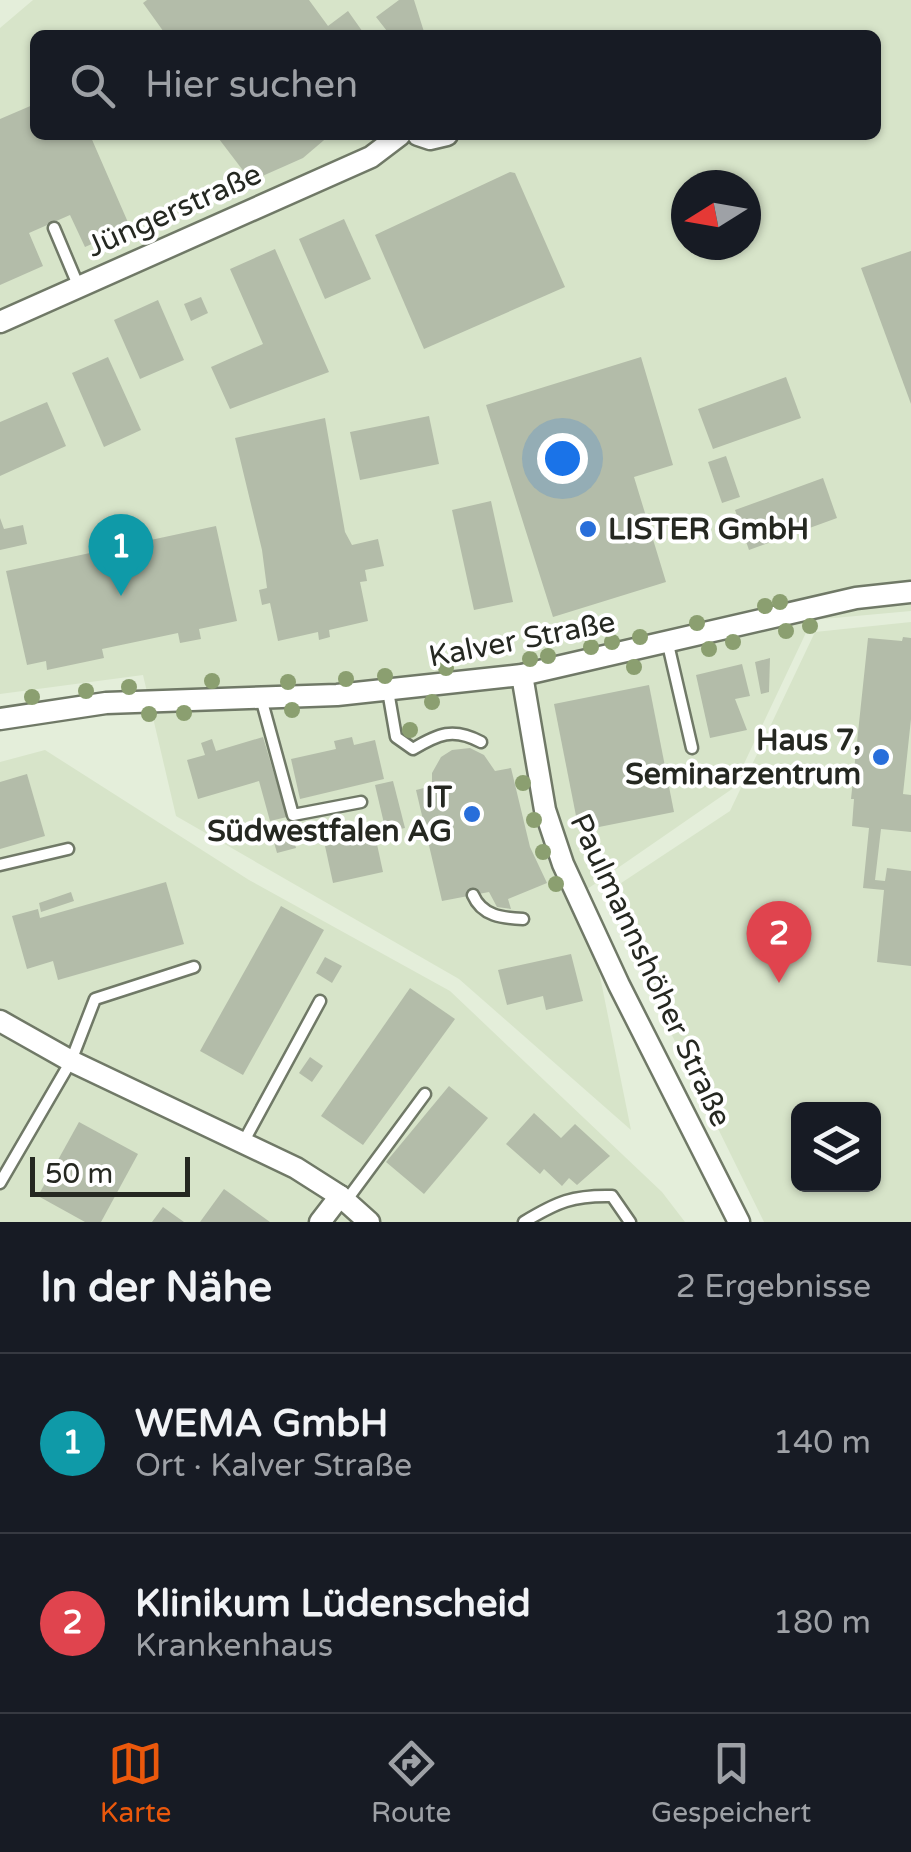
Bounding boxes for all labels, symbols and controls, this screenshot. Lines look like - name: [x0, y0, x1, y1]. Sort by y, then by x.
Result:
- search box: [30, 30, 881, 140]
- icon: search: [65, 58, 120, 113]
- text: Hier suchen: [145, 62, 358, 108]
- street label: Jüngerstraße: [81, 155, 267, 265]
- north arrow: [671, 170, 761, 260]
- your location: [537, 433, 588, 484]
- place label: LISTER GmbH: [608, 511, 809, 548]
- pin: 1: [88, 514, 154, 596]
- marker: LISTER GmbH: [577, 518, 599, 540]
- street label: Kalver Straße: [426, 603, 619, 676]
- place label: Haus 7, Seminarzentrum: [625, 722, 861, 793]
- marker: Haus 7, Seminarzentrum: [870, 746, 892, 768]
- place label: IT Südwestfalen AG: [207, 779, 453, 850]
- marker: IT Südwestfalen AG: [461, 803, 483, 825]
- street label: Paulmannshöher Straße: [562, 808, 739, 1133]
- pin: 2: [746, 900, 812, 983]
- map controls: [791, 1102, 881, 1192]
- button: layers: [791, 1102, 881, 1192]
- scale bar: [30, 1152, 190, 1196]
- text: 50 m: [45, 1157, 113, 1191]
- text: In der Nähe: [40, 1262, 272, 1313]
- text: 2 Ergebnisse: [676, 1268, 871, 1306]
- text: WEMA GmbH: [135, 1401, 388, 1447]
- text: 1: [62, 1424, 83, 1462]
- text: 140 m: [773, 1424, 871, 1462]
- text: Ort · Kalver Straße: [135, 1447, 412, 1485]
- text: Klinikum Lüdenscheid: [135, 1581, 531, 1627]
- text: 2: [62, 1604, 83, 1642]
- text: 180 m: [773, 1604, 871, 1642]
- text: Krankenhaus: [135, 1627, 333, 1665]
- tab: Karte: [100, 1736, 171, 1830]
- tab: Route: [371, 1736, 451, 1830]
- tab: Gespeichert: [651, 1736, 811, 1830]

